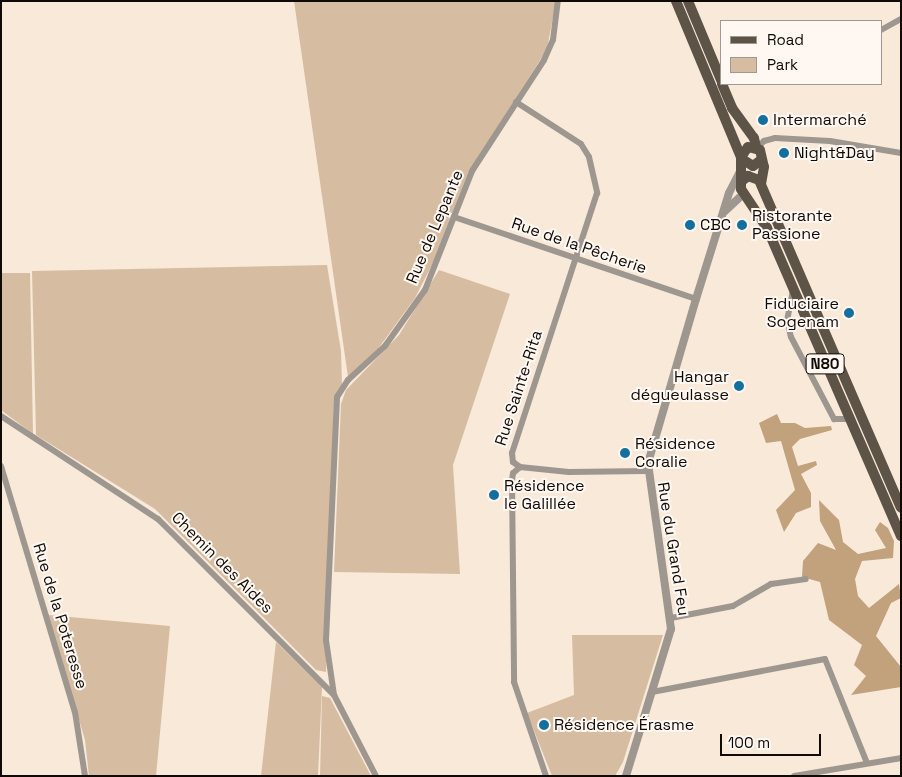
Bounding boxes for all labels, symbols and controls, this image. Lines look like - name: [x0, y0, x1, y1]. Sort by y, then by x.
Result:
- legend: [720, 20, 882, 85]
- text: Road: [767, 30, 804, 49]
- text: Park: [767, 55, 798, 74]
- place label: Intermarché: [773, 110, 867, 130]
- marker: Intermarché: [757, 114, 769, 126]
- place label: Night&Day: [794, 143, 875, 163]
- marker: Night&Day: [778, 147, 790, 159]
- street label: Rue de Lepante: [402, 167, 468, 287]
- place label: Ristorante Passione: [752, 206, 832, 244]
- street label: Rue de la Pêcherie: [509, 214, 649, 278]
- place label: CBC: [700, 215, 731, 235]
- marker: CBC: [684, 219, 696, 231]
- marker: Ristorante Passione: [736, 219, 748, 231]
- place label: Fiduciaire Sogenam: [765, 294, 839, 332]
- marker: Fiduciaire Sogenam: [843, 307, 855, 319]
- street label: Rue Sainte-Rita: [491, 328, 547, 448]
- road number: N80: [805, 352, 845, 376]
- place label: Hangar dégueulasse: [631, 367, 729, 405]
- marker: Hangar dégueulasse: [733, 380, 745, 392]
- place label: Résidence Coralie: [635, 434, 716, 472]
- marker: Résidence Coralie: [619, 447, 631, 459]
- place label: Résidence le Galillée: [504, 476, 585, 514]
- street label: Rue du Grand Feu: [653, 481, 693, 617]
- marker: Résidence le Galillée: [488, 489, 500, 501]
- street label: Chemin des Aides: [167, 508, 277, 618]
- street label: Rue de la Poteresse: [29, 541, 91, 691]
- place label: Résidence Érasme: [554, 715, 694, 735]
- marker: Résidence Érasme: [538, 719, 550, 731]
- scale bar: [722, 724, 823, 756]
- text: 100 m: [728, 733, 770, 752]

